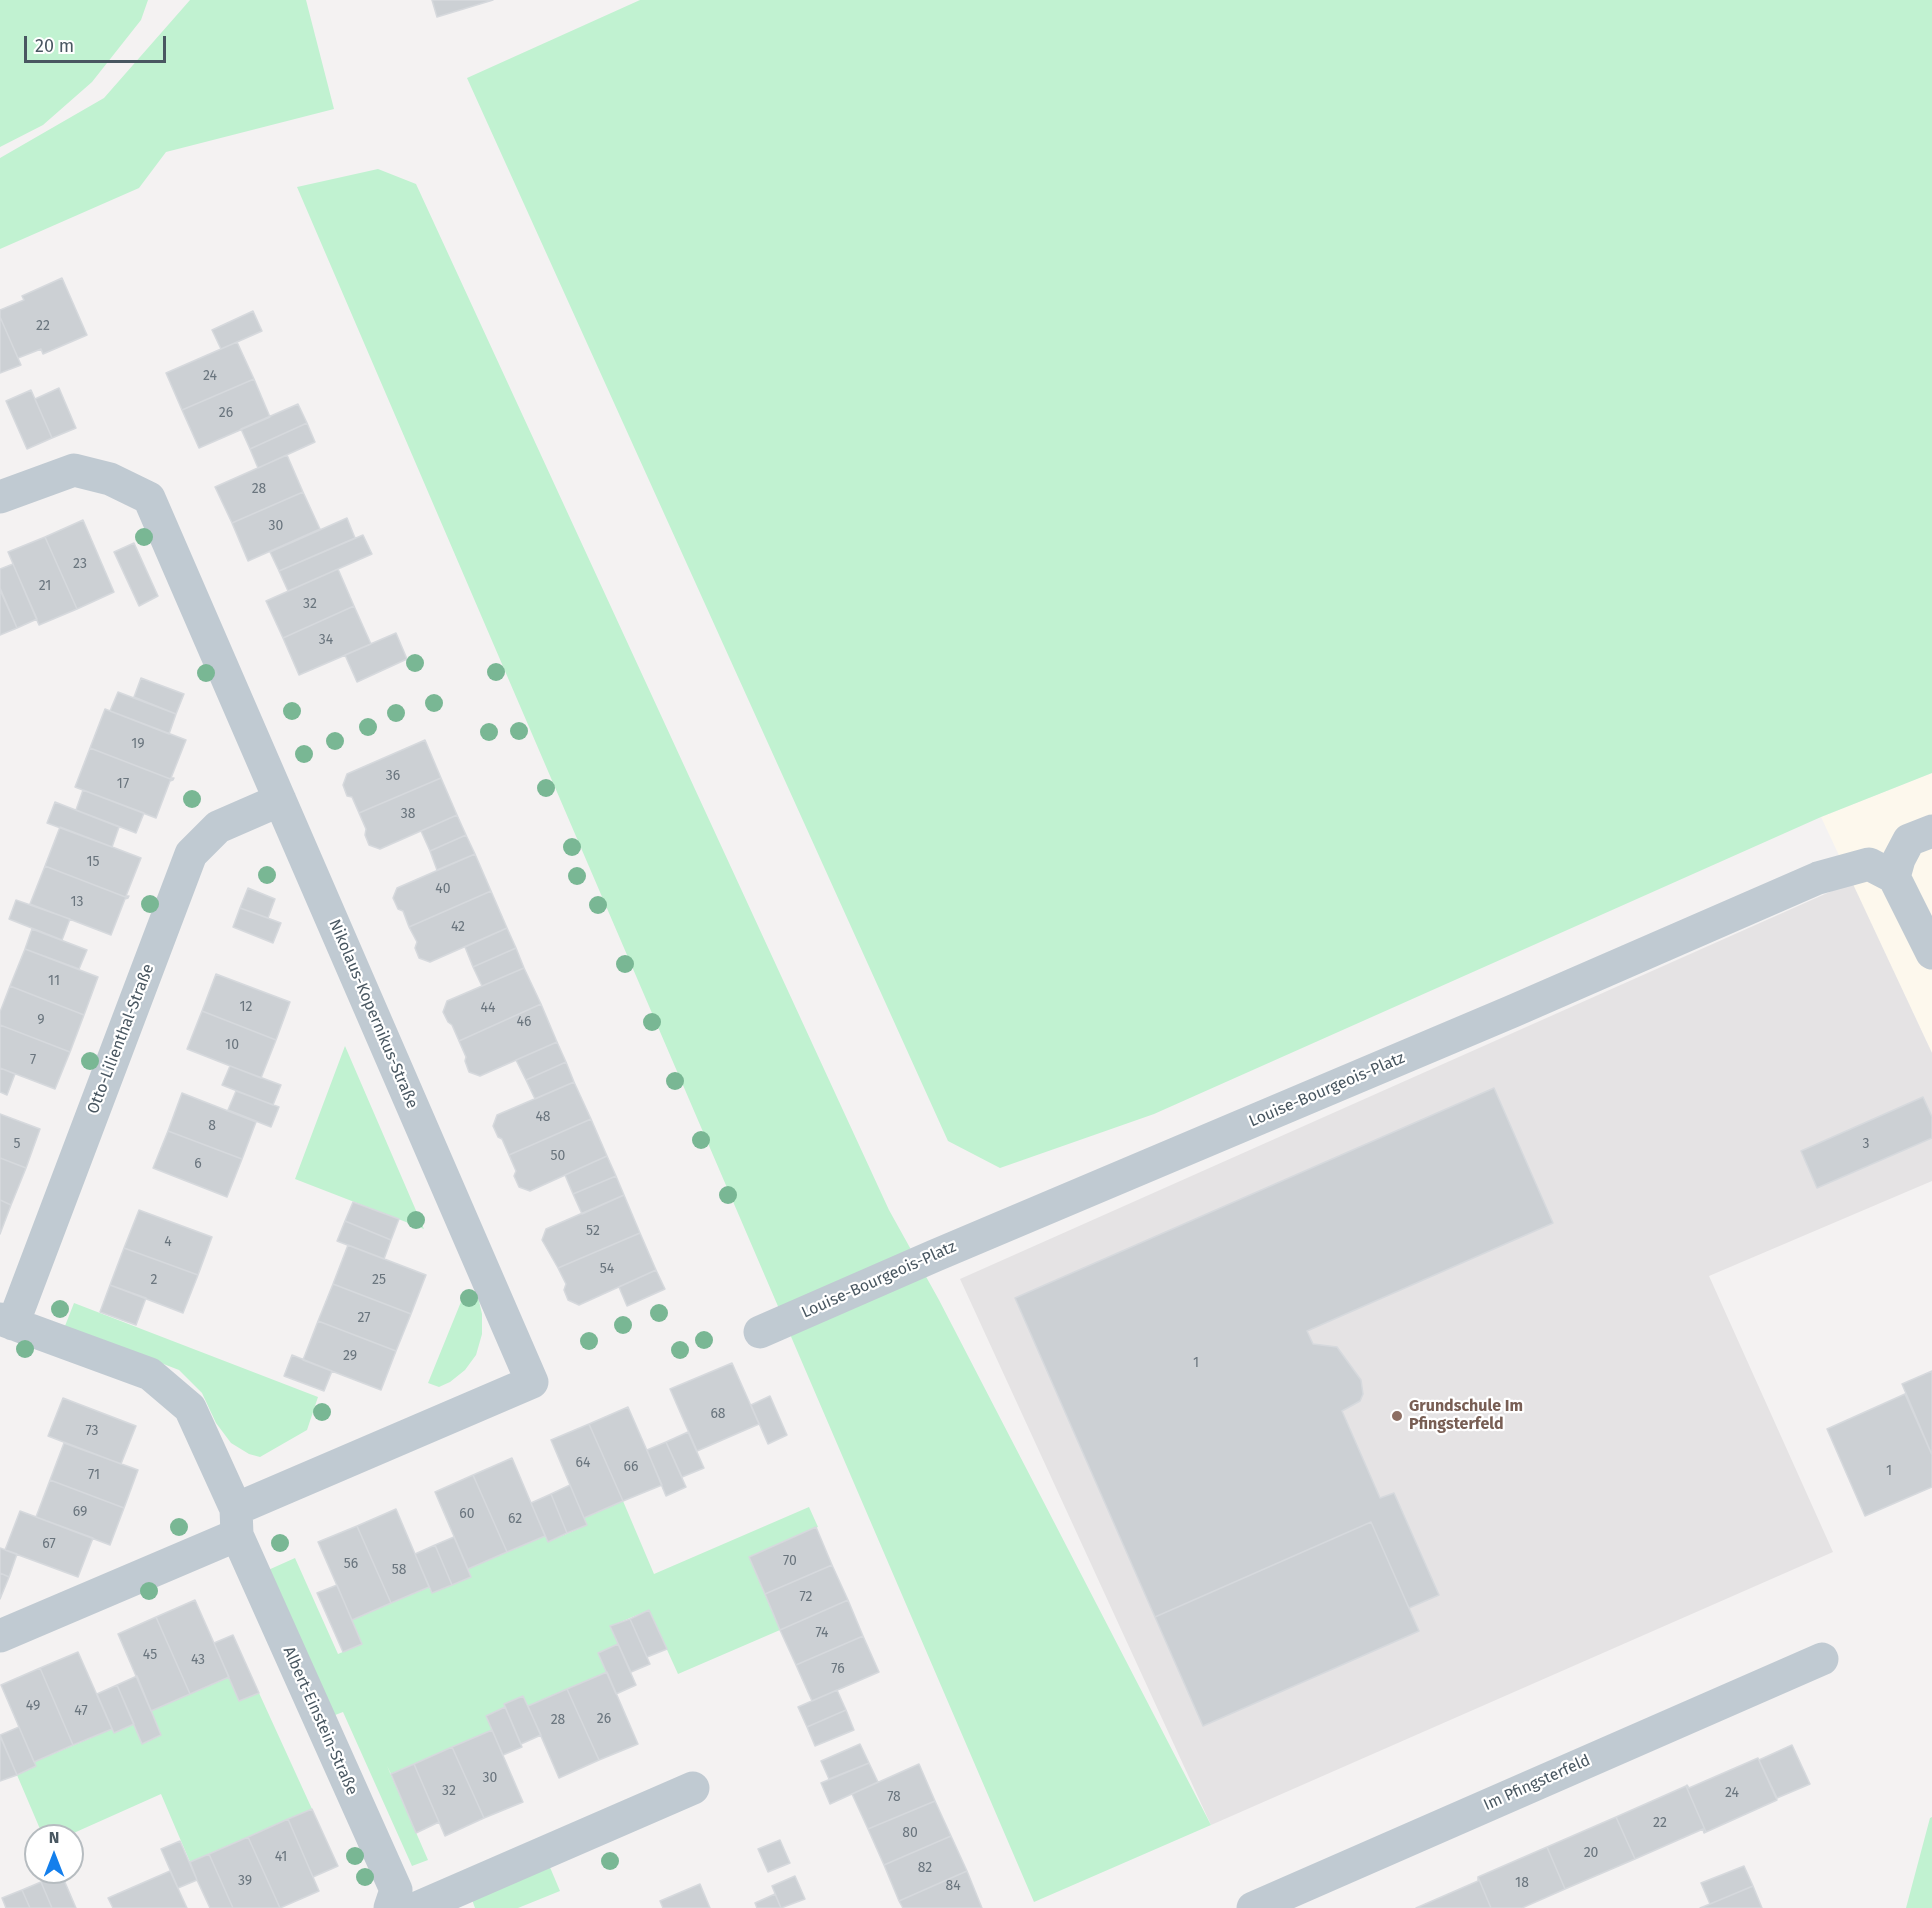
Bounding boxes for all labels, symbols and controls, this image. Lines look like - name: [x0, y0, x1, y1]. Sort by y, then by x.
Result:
- scale bar: [27, 24, 170, 62]
- text: 20 m: [35, 35, 74, 57]
- house number: 22: [36, 318, 50, 334]
- house number: 24: [203, 368, 217, 384]
- house number: 26: [219, 405, 233, 421]
- house number: 28: [252, 481, 266, 497]
- house number: 30: [269, 518, 283, 534]
- house number: 23: [73, 556, 87, 572]
- house number: 21: [39, 578, 51, 594]
- house number: 32: [303, 596, 317, 612]
- house number: 34: [319, 632, 333, 648]
- house number: 19: [131, 736, 145, 752]
- house number: 36: [386, 768, 400, 784]
- house number: 17: [117, 776, 129, 792]
- house number: 38: [401, 806, 415, 822]
- house number: 15: [86, 854, 100, 870]
- house number: 40: [435, 881, 451, 897]
- house number: 13: [70, 894, 84, 910]
- street label: Nikolaus-Kopernikus-Straße: [324, 917, 422, 1111]
- house number: 42: [451, 919, 465, 935]
- street label: Otto-Lilienthal-Straße: [84, 961, 158, 1117]
- house number: 11: [48, 973, 60, 989]
- house number: 12: [240, 999, 252, 1015]
- house number: 44: [481, 1000, 495, 1016]
- house number: 9: [37, 1012, 45, 1028]
- house number: 46: [517, 1014, 531, 1030]
- house number: 10: [225, 1037, 239, 1053]
- street label: Louise-Bourgeois-Platz: [1246, 1048, 1408, 1132]
- house number: 7: [30, 1052, 36, 1068]
- house number: 48: [535, 1109, 551, 1125]
- house number: 8: [208, 1118, 216, 1134]
- house number: 5: [13, 1136, 21, 1152]
- house number: 3: [1863, 1136, 1869, 1152]
- house number: 50: [551, 1148, 565, 1164]
- house number: 6: [194, 1156, 202, 1172]
- house number: 52: [586, 1223, 600, 1239]
- house number: 4: [164, 1234, 172, 1250]
- street label: Louise-Bourgeois-Platz: [799, 1237, 959, 1323]
- house number: 54: [600, 1261, 614, 1277]
- house number: 2: [151, 1272, 157, 1288]
- house number: 25: [372, 1272, 386, 1288]
- house number: 27: [357, 1310, 371, 1326]
- house number: 29: [343, 1348, 357, 1364]
- house number: 1: [1193, 1355, 1199, 1371]
- place label: Grundschule Im Pfingsterfeld: [1409, 1397, 1523, 1435]
- house number: 68: [710, 1406, 726, 1422]
- marker: Grundschule Im Pfingsterfeld: [1390, 1409, 1404, 1423]
- house number: 73: [85, 1423, 99, 1439]
- house number: 64: [576, 1455, 590, 1471]
- house number: 66: [624, 1459, 638, 1475]
- house number: 1: [1886, 1463, 1892, 1479]
- house number: 71: [88, 1467, 100, 1483]
- house number: 69: [73, 1504, 87, 1520]
- house number: 60: [459, 1506, 475, 1522]
- house number: 62: [508, 1511, 522, 1527]
- house number: 67: [42, 1536, 56, 1552]
- house number: 70: [783, 1553, 797, 1569]
- house number: 56: [344, 1556, 358, 1572]
- house number: 58: [392, 1562, 406, 1578]
- house number: 72: [800, 1589, 812, 1605]
- house number: 74: [815, 1625, 829, 1641]
- street label: Albert-Einstein-Straße: [279, 1644, 361, 1798]
- house number: 45: [143, 1647, 157, 1663]
- house number: 43: [191, 1652, 205, 1668]
- house number: 76: [831, 1661, 845, 1677]
- house number: 49: [26, 1698, 40, 1714]
- house number: 47: [74, 1703, 88, 1719]
- house number: 26: [597, 1711, 611, 1727]
- house number: 28: [551, 1712, 565, 1728]
- street label: Im Pfingsterfeld: [1481, 1751, 1593, 1815]
- house number: 30: [483, 1770, 497, 1786]
- house number: 32: [442, 1783, 456, 1799]
- house number: 24: [1725, 1785, 1739, 1801]
- house number: 78: [887, 1789, 901, 1805]
- house number: 22: [1653, 1815, 1667, 1831]
- north arrow: [24, 1824, 84, 1884]
- house number: 80: [902, 1825, 918, 1841]
- text: N: [49, 1828, 59, 1847]
- house number: 20: [1584, 1845, 1598, 1861]
- house number: 41: [275, 1849, 287, 1865]
- house number: 82: [918, 1860, 932, 1876]
- house number: 39: [238, 1873, 252, 1889]
- house number: 18: [1515, 1875, 1529, 1891]
- house number: 84: [945, 1878, 961, 1894]

